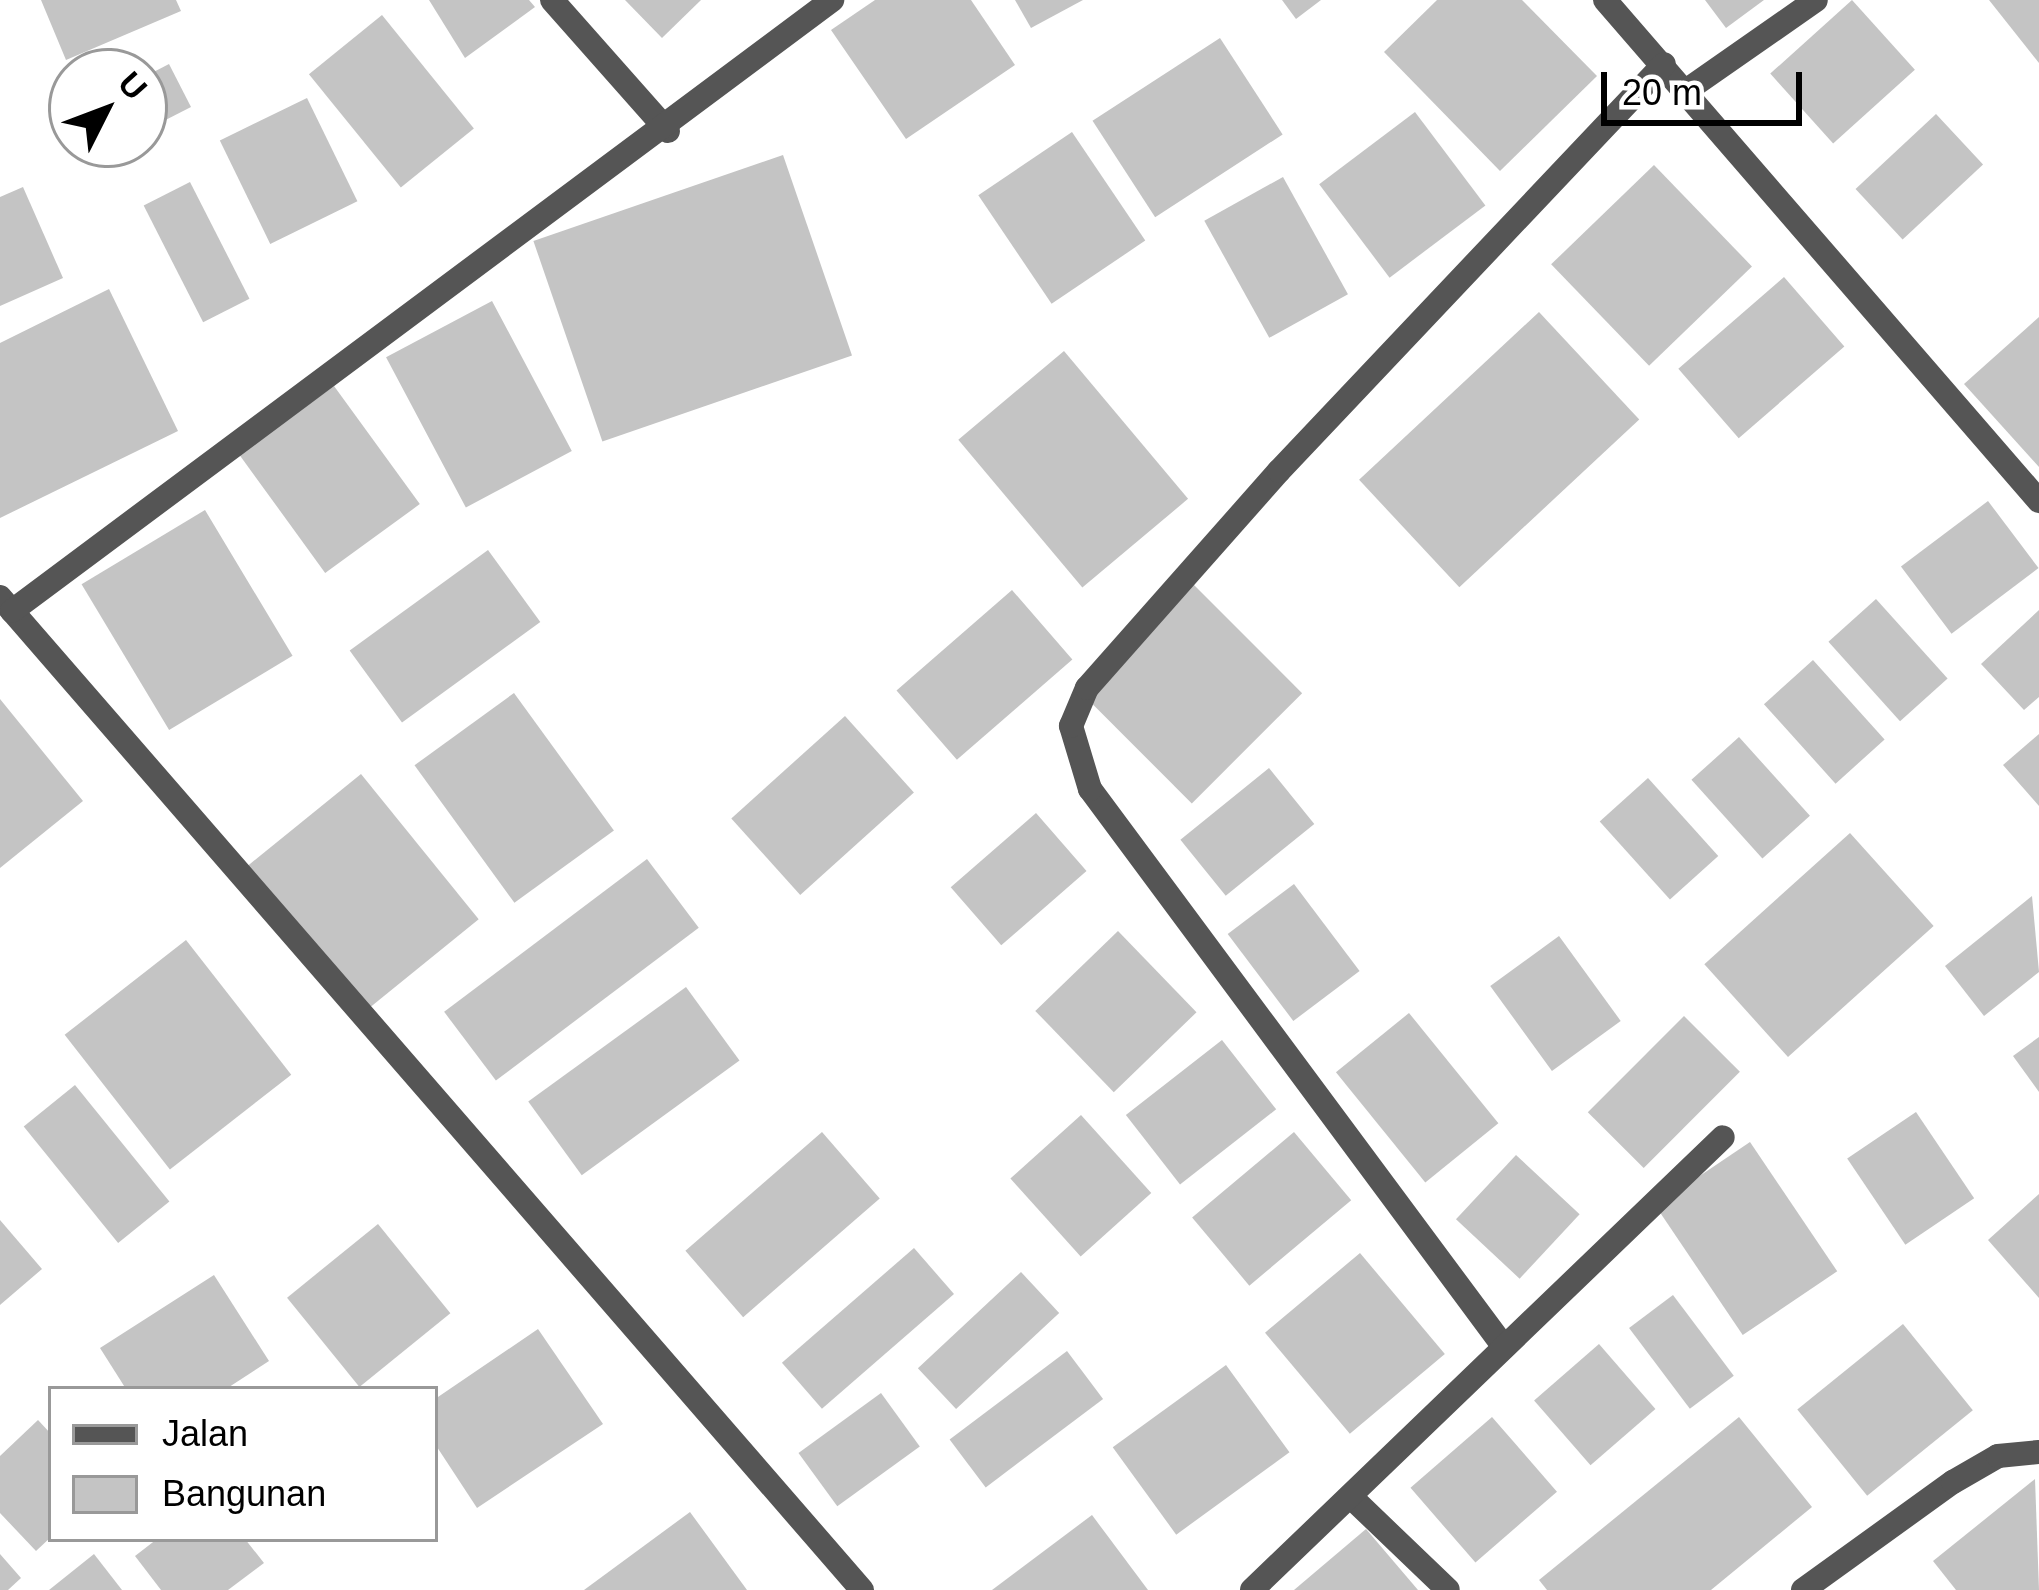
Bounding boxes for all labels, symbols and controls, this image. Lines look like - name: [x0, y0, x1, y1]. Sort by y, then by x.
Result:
- north arrow: [48, 48, 168, 168]
- scale bar: [1607, 48, 1808, 122]
- text: U: [111, 64, 155, 107]
- text: 20 m: [1622, 72, 1702, 113]
- legend: [48, 1386, 438, 1542]
- text: Jalan: [162, 1413, 248, 1454]
- text: Bangunan: [162, 1473, 326, 1514]

